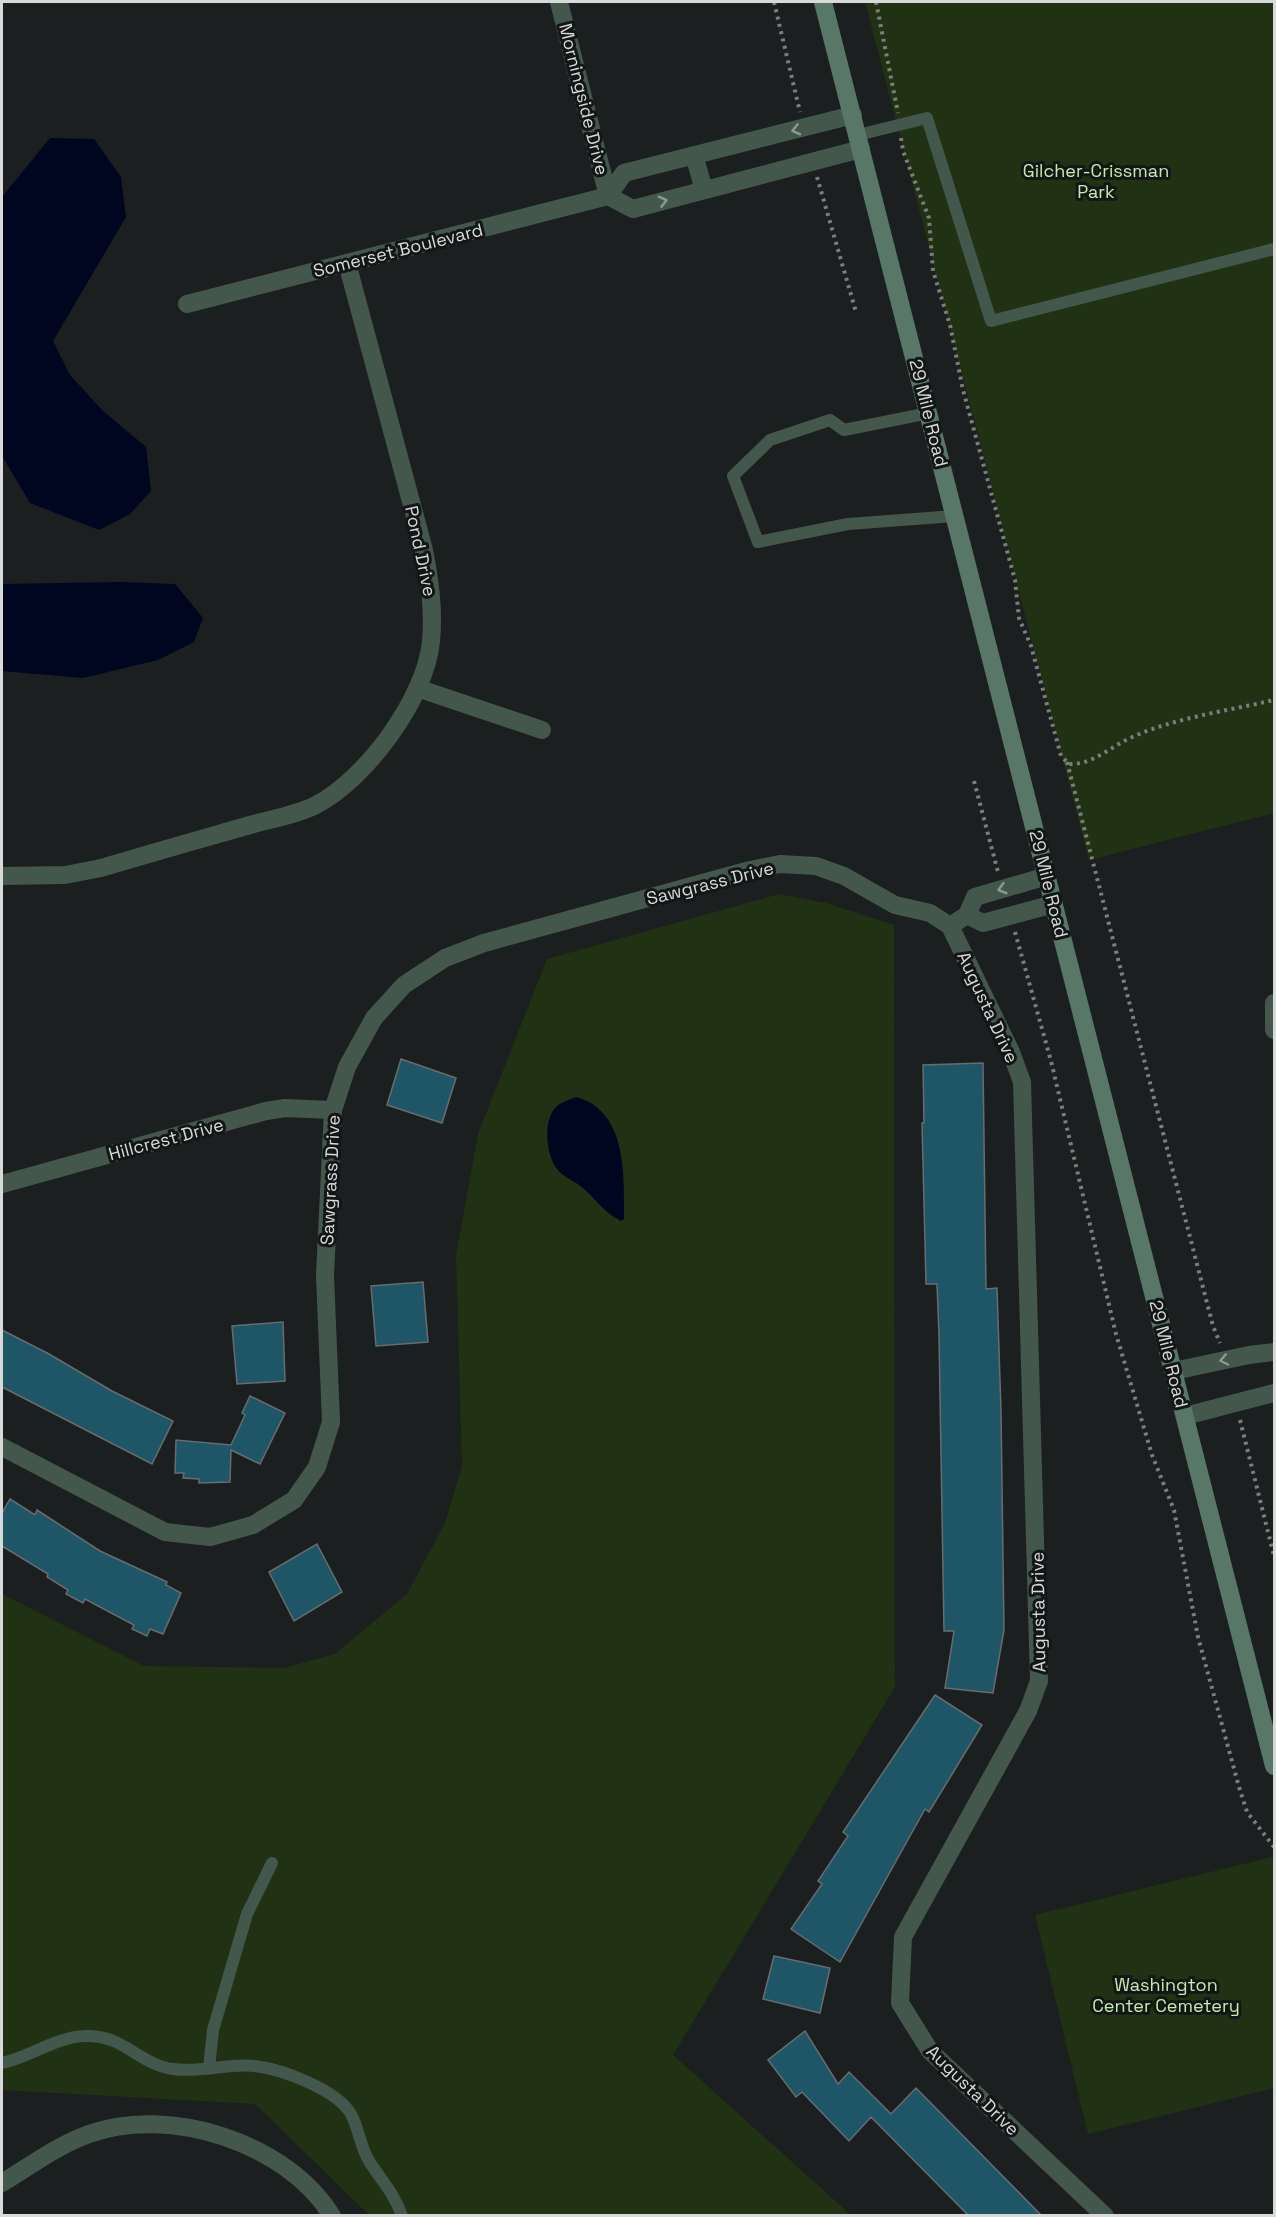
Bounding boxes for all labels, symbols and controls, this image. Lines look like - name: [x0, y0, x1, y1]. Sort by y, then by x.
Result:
- street label: Morningside Drive: [554, 21, 614, 177]
- one-way arrow: [791, 122, 801, 135]
- park label: Gilcher-Crissman Park: [1023, 159, 1169, 203]
- one-way arrow: [657, 196, 667, 208]
- street label: Somerset Boulevard: [311, 218, 485, 282]
- street label: 29 Mile Road: [904, 357, 954, 469]
- street label: Pond Drive: [400, 504, 442, 598]
- street label: 29 Mile Road: [1024, 828, 1074, 940]
- street label: Sawgrass Drive: [644, 856, 776, 910]
- one-way arrow: [997, 882, 1007, 894]
- street label: Augusta Drive: [952, 948, 1024, 1066]
- street label: Hillcrest Drive: [106, 1113, 226, 1165]
- street label: Sawgrass Drive: [315, 1114, 345, 1246]
- street label: 29 Mile Road: [1144, 1298, 1194, 1410]
- one-way arrow: [1219, 1353, 1229, 1366]
- street label: Augusta Drive: [1025, 1552, 1051, 1672]
- park label: Washington Center Cemetery: [1092, 1973, 1240, 2017]
- street label: Augusta Drive: [922, 2040, 1024, 2140]

